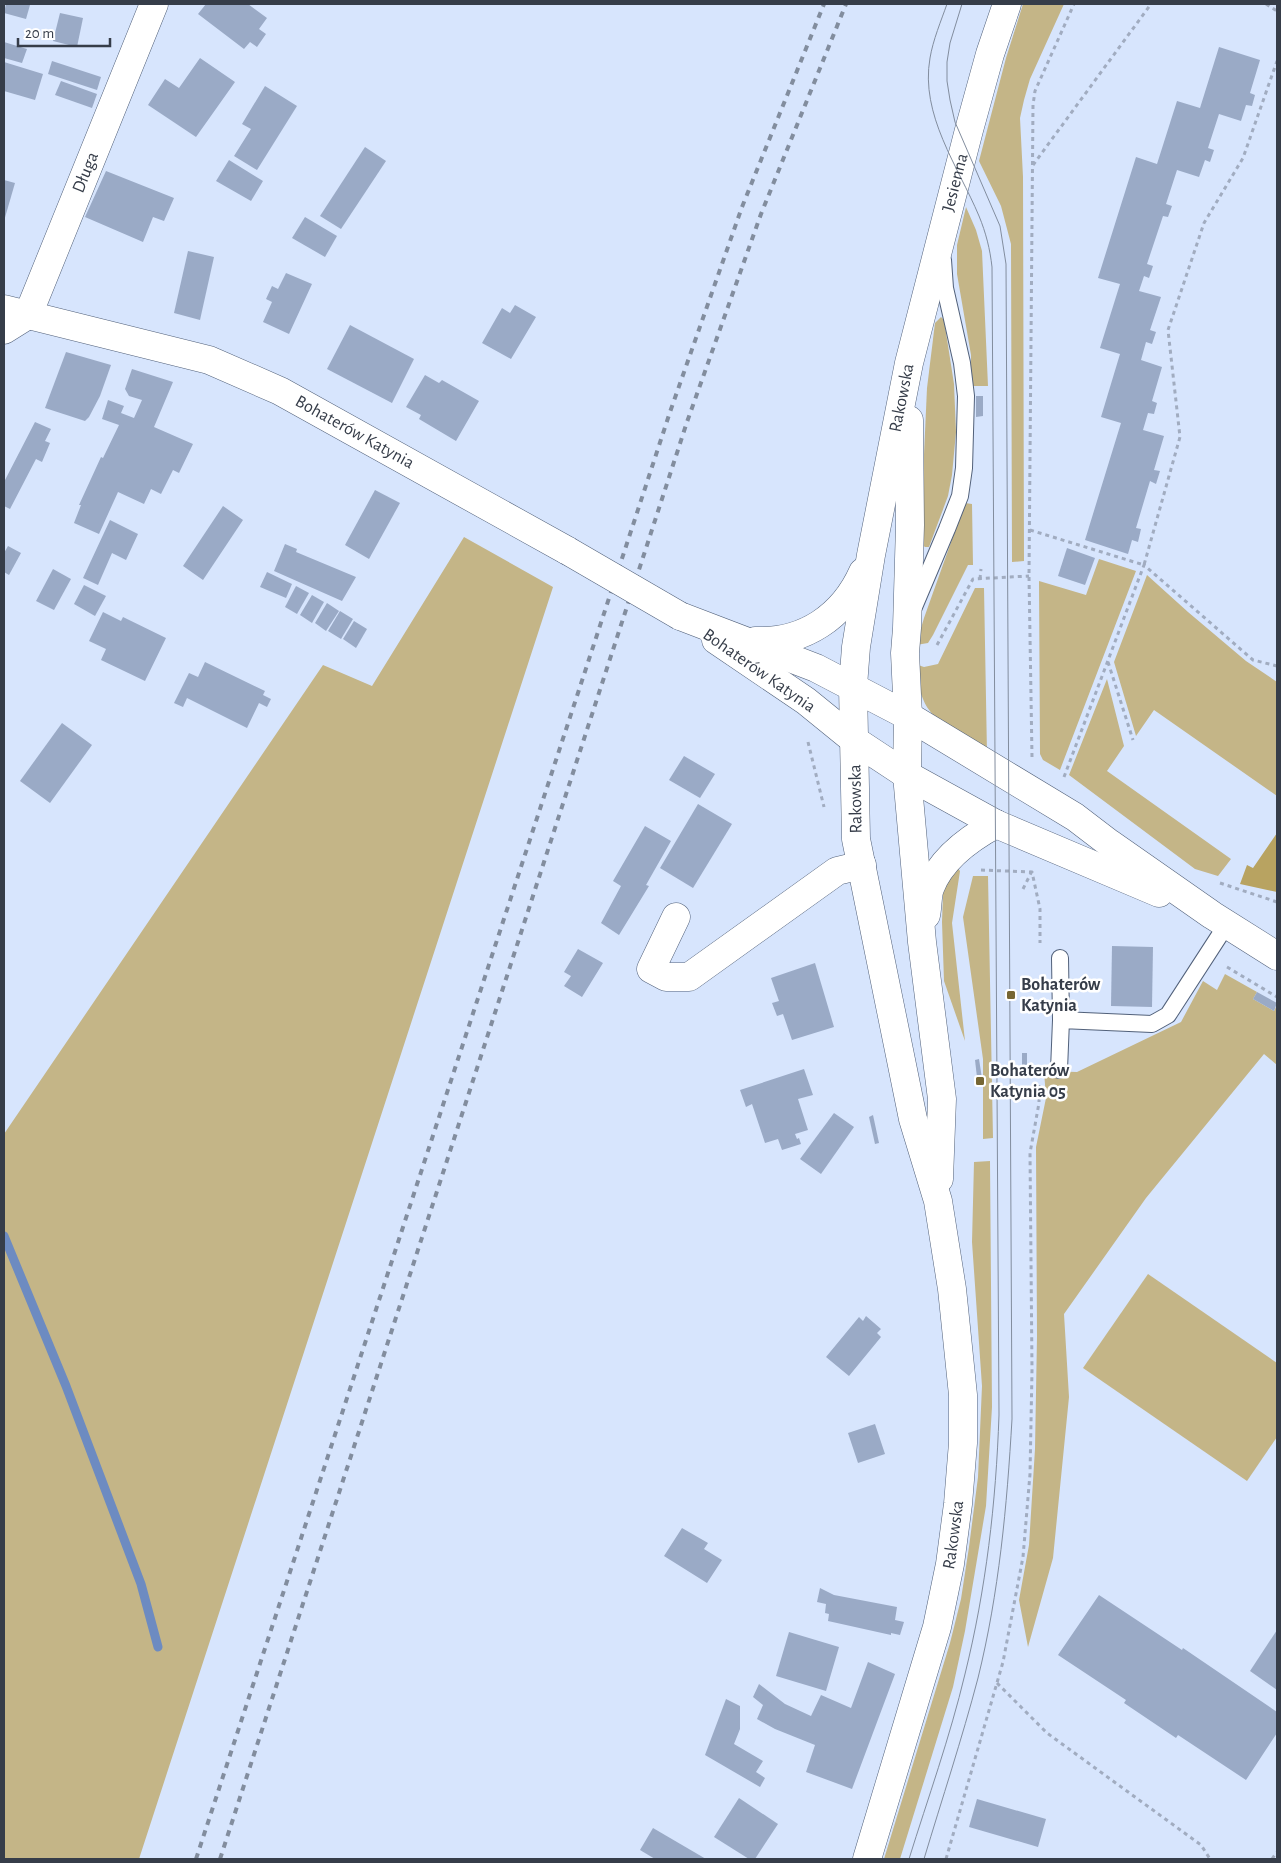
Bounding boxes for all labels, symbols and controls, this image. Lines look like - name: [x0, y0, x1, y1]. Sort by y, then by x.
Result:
- scale bar: [18, 15, 110, 47]
- text: 20 m: [25, 26, 54, 41]
- street label: Długa: [69, 150, 102, 196]
- street label: Jesienna: [939, 151, 972, 214]
- street label: Rakowska: [887, 362, 918, 434]
- street label: Bohaterów Katynia: [292, 392, 417, 473]
- street label: Bohaterów Katynia: [700, 626, 818, 716]
- street label: Rakowska: [846, 764, 866, 834]
- place label: Bohaterów Katynia: [1021, 976, 1101, 1015]
- marker: Bohaterów Katynia: [1005, 989, 1017, 1001]
- place label: Bohaterów Katynia 05: [990, 1062, 1070, 1101]
- marker: Bohaterów Katynia 05: [974, 1075, 986, 1087]
- street label: Rakowska: [940, 1499, 967, 1571]

